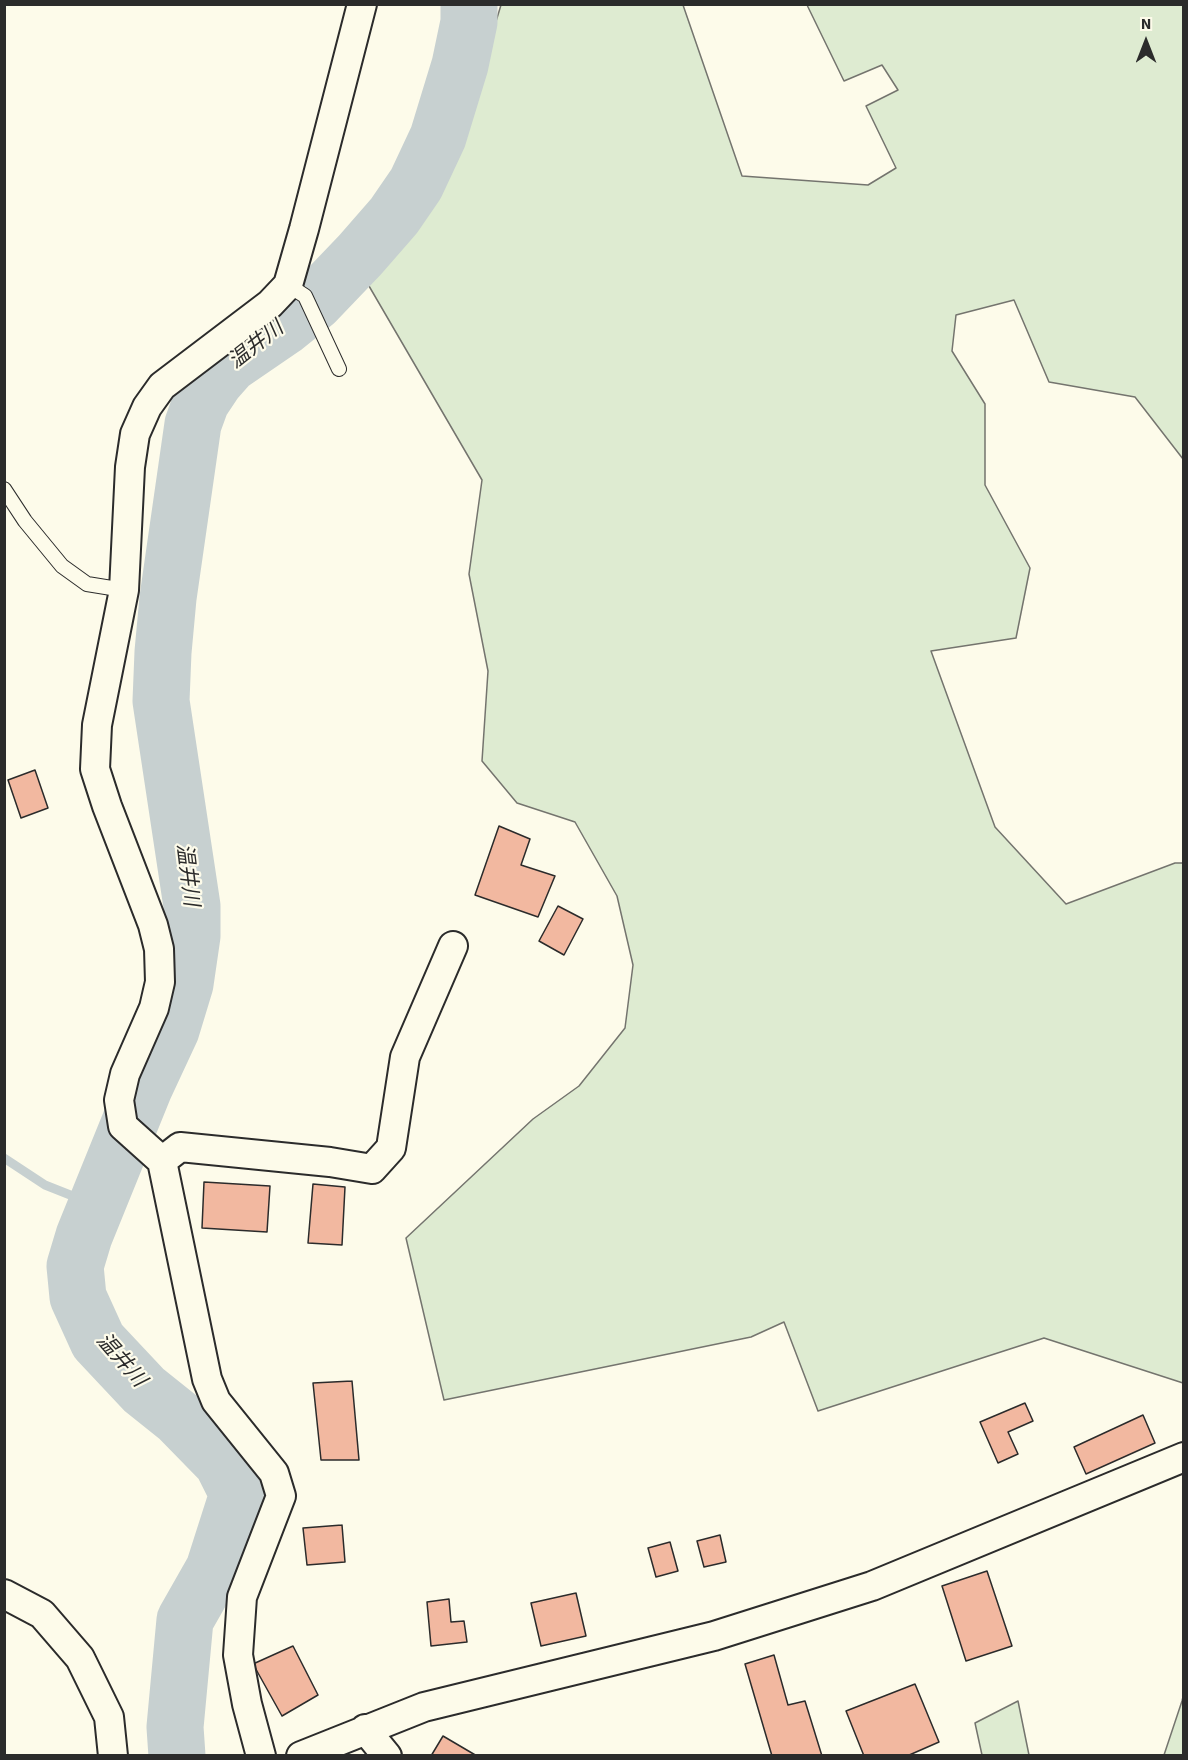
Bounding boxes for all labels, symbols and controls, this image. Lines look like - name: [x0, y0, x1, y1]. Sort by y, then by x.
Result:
- north arrow: [1116, 12, 1176, 72]
- text: N: [1141, 13, 1151, 35]
- water label: 温井川: [224, 317, 290, 375]
- water label: 温井川: [170, 842, 202, 908]
- water label: 温井川: [90, 1329, 150, 1393]

